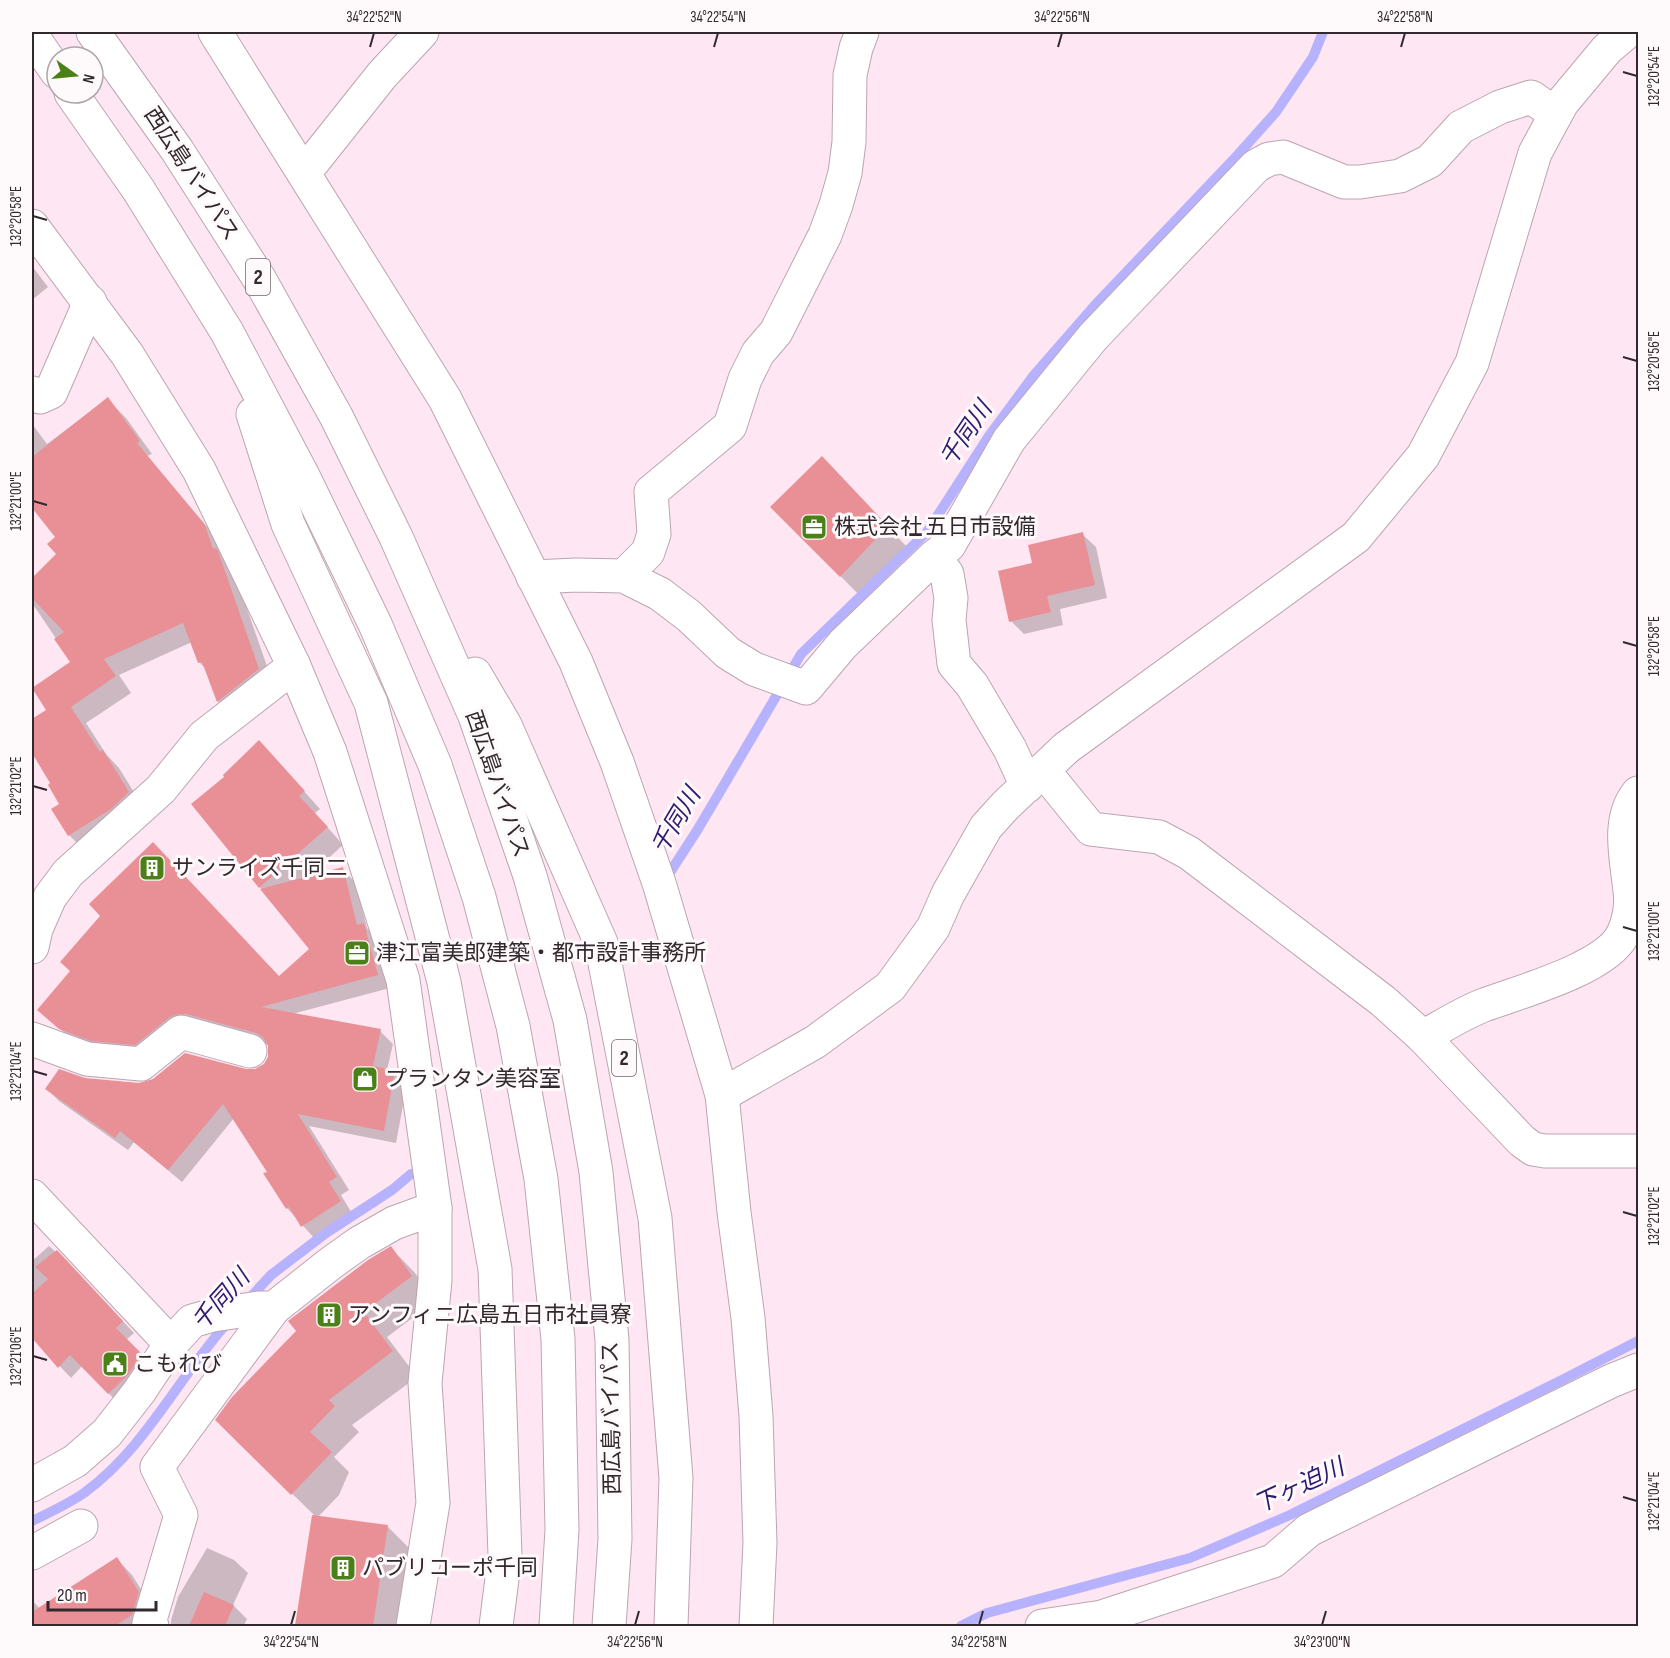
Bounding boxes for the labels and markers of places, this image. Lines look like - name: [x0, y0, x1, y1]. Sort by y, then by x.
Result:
- office icon: 株式会社 五日市設備: [799, 512, 829, 542]
- place label: 株式会社 五日市設備: [834, 514, 1036, 541]
- building icon: サンライズ千同二: [137, 853, 167, 883]
- place label: サンライズ千同二: [172, 855, 347, 882]
- office icon: 津江富美郎建築・都市設計事務所: [342, 938, 372, 968]
- place label: 津江富美郎建築・都市設計事務所: [376, 940, 706, 967]
- shop icon: プランタン美容室: [350, 1064, 380, 1094]
- place label: プランタン美容室: [385, 1066, 561, 1093]
- building icon: アンフィニ広島五日市社員寮: [314, 1300, 344, 1330]
- place label: アンフィニ広島五日市社員寮: [348, 1302, 632, 1329]
- public building icon: こもれび: [100, 1349, 130, 1379]
- place label: こもれび: [134, 1351, 222, 1378]
- building icon: パブリコーポ千同: [328, 1553, 358, 1583]
- place label: パブリコーポ千同: [362, 1555, 538, 1582]

